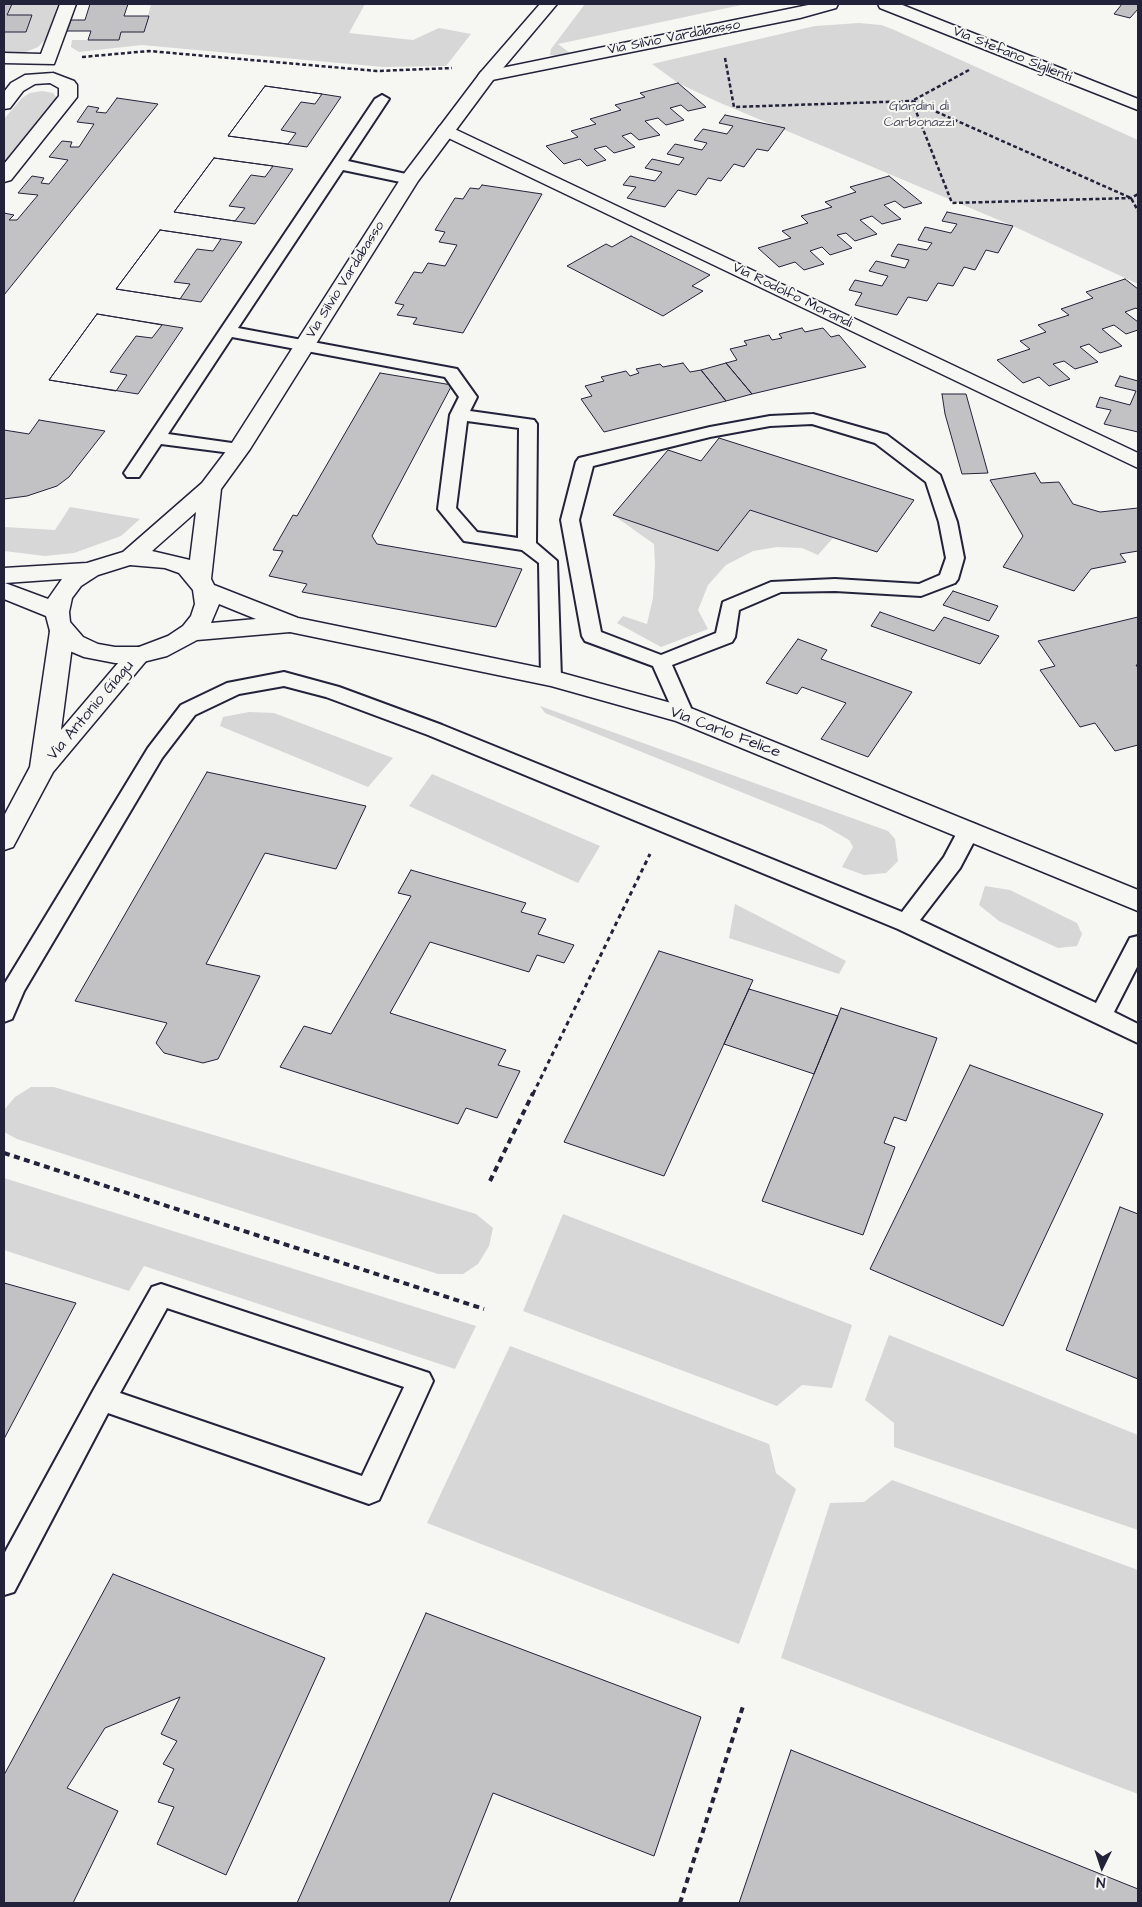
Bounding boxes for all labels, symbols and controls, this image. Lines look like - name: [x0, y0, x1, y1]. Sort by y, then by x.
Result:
- street label: Via Silvio Vardabasso: [606, 17, 742, 59]
- street label: Via Stefano Siglienti: [950, 23, 1074, 87]
- park label: Giardini di Carbonazzi: [884, 99, 954, 132]
- street label: Via Silvio Vardabasso: [303, 218, 389, 342]
- street label: Via Rodolfo Morandi: [729, 260, 855, 332]
- street label: Via Antonio Giagu: [44, 657, 138, 765]
- street label: Via Carlo Felice: [667, 703, 783, 763]
- north arrow: [1077, 1842, 1127, 1892]
- text: N: [1096, 1872, 1106, 1892]

